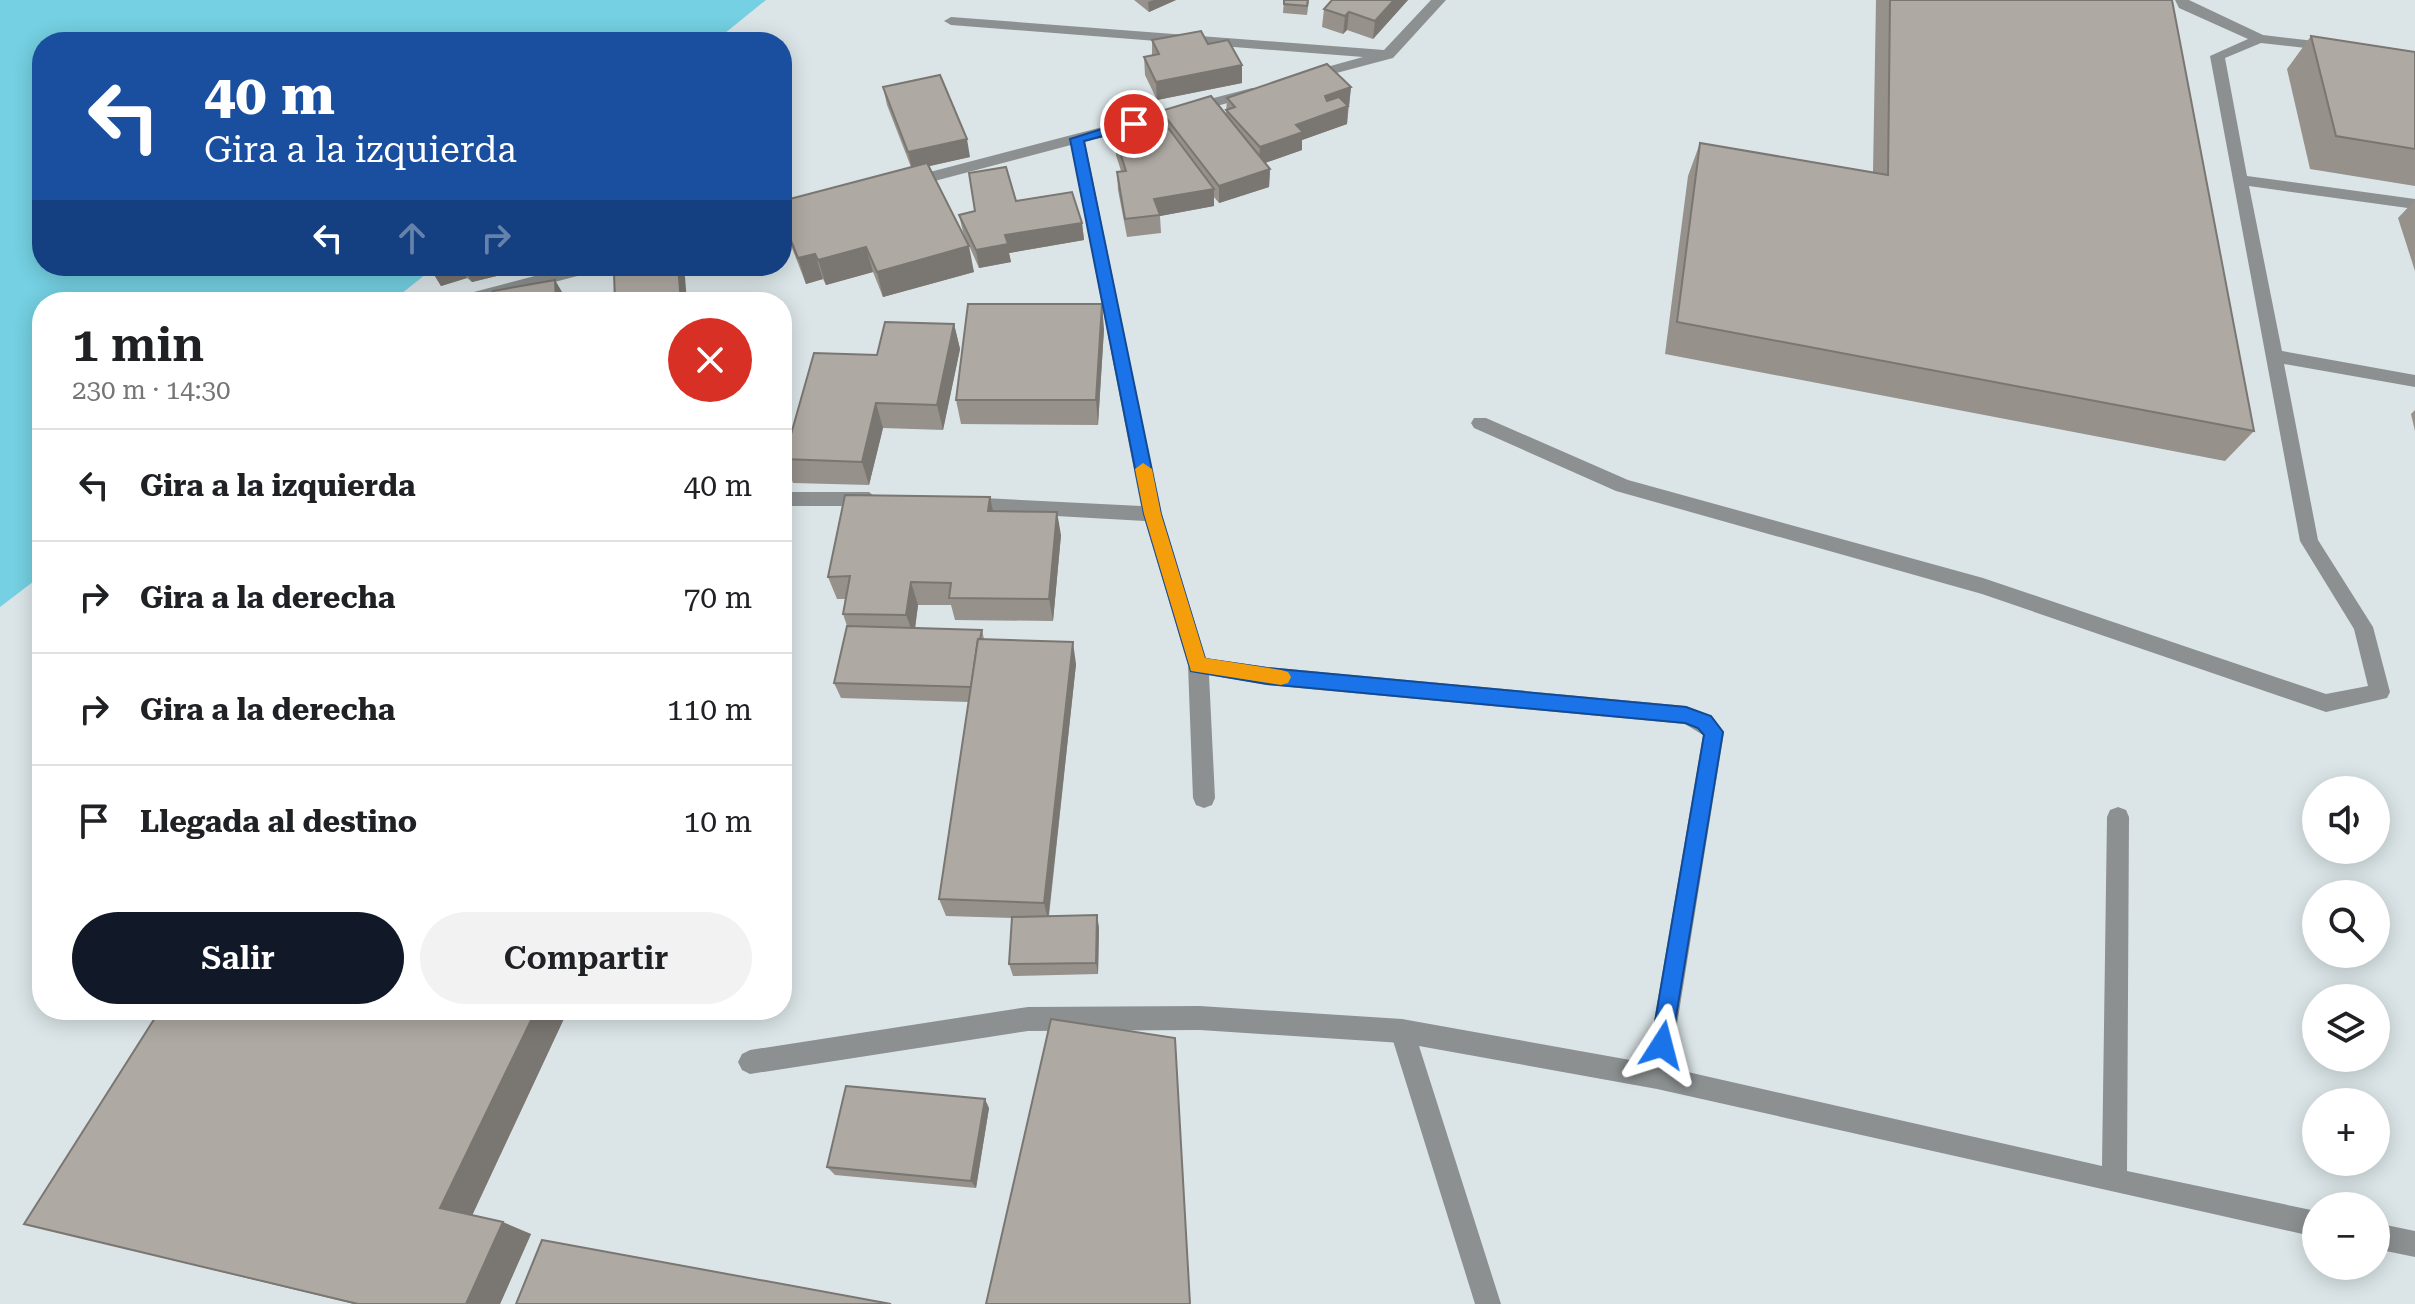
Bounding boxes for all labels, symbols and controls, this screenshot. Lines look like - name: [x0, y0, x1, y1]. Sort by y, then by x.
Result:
- text: 40 m: [204, 62, 335, 128]
- icon: left: [72, 64, 176, 168]
- pin: [1100, 90, 1168, 158]
- icon: arrive: [1112, 102, 1156, 146]
- text: Gira a la izquierda: [204, 129, 517, 171]
- icon: left: [306, 216, 350, 260]
- icon: ahead: [390, 216, 434, 260]
- icon: right: [474, 216, 518, 260]
- text: 1 min: [72, 317, 204, 373]
- button: close: [668, 318, 752, 402]
- text: 230 m · 14:30: [72, 375, 231, 405]
- icon: left: [72, 463, 116, 507]
- text: Gira a la izquierda: [140, 468, 416, 503]
- text: 40 m: [683, 468, 752, 503]
- icon: right: [72, 575, 116, 619]
- text: Gira a la derecha: [140, 580, 395, 615]
- text: 70 m: [683, 580, 752, 615]
- icon: right: [72, 687, 116, 731]
- text: Gira a la derecha: [140, 692, 395, 727]
- text: 110 m: [667, 692, 752, 727]
- map controls: [2302, 776, 2390, 1280]
- button: sound: [2302, 776, 2390, 864]
- icon: arrive: [72, 799, 116, 843]
- text: Llegada al destino: [140, 804, 417, 839]
- text: 10 m: [683, 804, 752, 839]
- button: search: [2302, 880, 2390, 968]
- button: Salir: [72, 912, 404, 1004]
- button: Compartir: [420, 912, 752, 1004]
- button: layers: [2302, 984, 2390, 1072]
- position arrow: [1620, 1003, 1704, 1087]
- button: +: [2302, 1088, 2390, 1176]
- button: −: [2302, 1192, 2390, 1280]

